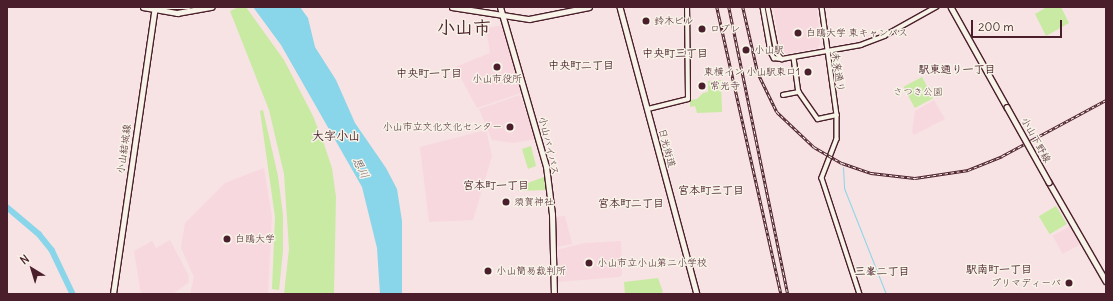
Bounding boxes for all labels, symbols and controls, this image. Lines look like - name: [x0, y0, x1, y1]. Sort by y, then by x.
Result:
- scale bar: [973, 12, 1064, 38]
- place label: 鈴木ビル: [654, 15, 694, 27]
- marker: 鈴木ビル: [641, 16, 651, 26]
- district label: 小山市: [437, 17, 491, 39]
- text: 200 m: [978, 19, 1014, 34]
- place label: ロブレ: [710, 23, 740, 35]
- marker: ロブレ: [697, 24, 707, 34]
- place label: 白鴎大学 東キャンパス: [806, 27, 908, 39]
- marker: 白鴎大学 東キャンパス: [793, 28, 803, 38]
- place label: 小山駅: [754, 44, 784, 56]
- marker: 小山駅: [741, 45, 751, 55]
- district label: 中央町三丁目: [642, 46, 708, 60]
- street label: 未来通り: [829, 51, 847, 93]
- district label: 中央町二丁目: [548, 58, 614, 72]
- marker: 小山市役所: [492, 62, 502, 72]
- district label: 駅東通り一丁目: [919, 62, 995, 76]
- district label: 中央町一丁目: [396, 66, 462, 80]
- place label: 東横イン 小山駅東口1: [704, 66, 800, 78]
- marker: 東横イン 小山駅東口1: [803, 67, 813, 77]
- place label: 小山市役所: [472, 73, 522, 85]
- place label: 常光寺: [710, 80, 740, 92]
- marker: 常光寺: [697, 81, 707, 91]
- park label: さつき公園: [893, 86, 943, 98]
- street label: 小山バイパス: [536, 115, 562, 177]
- street label: 小山下野線: [1019, 115, 1053, 165]
- place label: 小山市立文化文化センター: [382, 121, 502, 133]
- marker: 小山市立文化文化センター: [505, 122, 515, 132]
- street label: 小山結城線: [115, 123, 133, 175]
- street label: 日光街道: [656, 127, 678, 169]
- district label: 大字小山: [312, 129, 360, 143]
- water label: 思川: [350, 155, 372, 181]
- district label: 宮本町一丁目: [463, 178, 529, 192]
- district label: 宮本町三丁目: [678, 183, 744, 197]
- place label: 須賀神社: [514, 196, 554, 208]
- district label: 宮本町二丁目: [598, 196, 664, 210]
- marker: 須賀神社: [501, 197, 511, 207]
- place label: 白鴎大学: [235, 233, 275, 245]
- marker: 白鴎大学: [222, 234, 232, 244]
- north arrow: [12, 249, 52, 289]
- text: N: [17, 252, 32, 267]
- place label: 小山市立小山第二小学校: [597, 257, 707, 269]
- marker: 小山市立小山第二小学校: [584, 258, 594, 268]
- district label: 駅南町一丁目: [966, 262, 1032, 276]
- district label: 三峯二丁目: [855, 264, 909, 278]
- place label: 小山簡易裁判所: [496, 265, 566, 277]
- marker: 小山簡易裁判所: [483, 266, 493, 276]
- place label: プリマディーバ: [991, 277, 1061, 289]
- marker: プリマディーバ: [1064, 278, 1074, 288]

